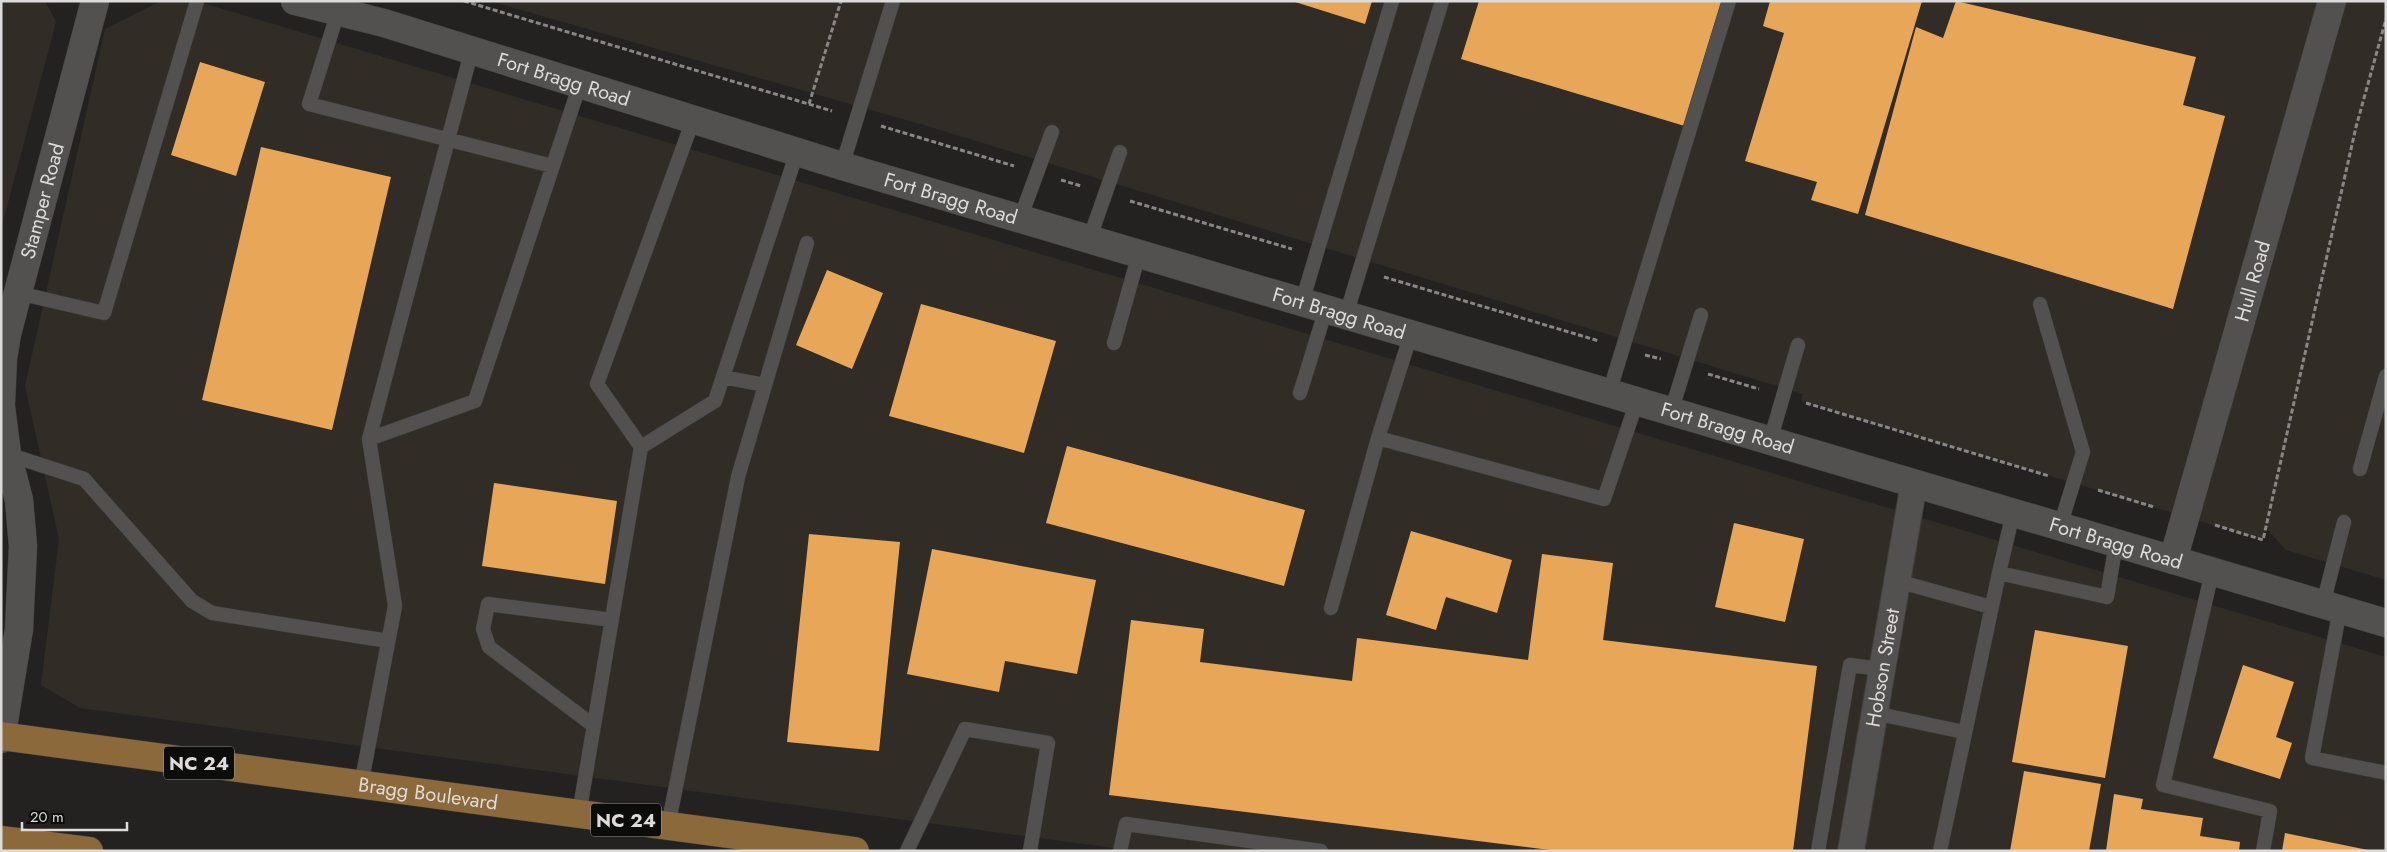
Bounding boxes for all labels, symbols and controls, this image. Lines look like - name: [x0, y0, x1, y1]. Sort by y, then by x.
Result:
- street label: Fort Bragg Road: [494, 45, 634, 114]
- street label: Stamper Road: [13, 140, 72, 262]
- street label: Fort Bragg Road: [881, 165, 1021, 232]
- street label: Hull Road: [2227, 237, 2278, 325]
- street label: Fort Bragg Road: [1269, 280, 1409, 347]
- street label: Fort Bragg Road: [1657, 395, 1798, 462]
- street label: Fort Bragg Road: [2046, 510, 2186, 577]
- street label: Hobson Street: [1858, 606, 1907, 729]
- road number: NC 24: [164, 746, 234, 780]
- street label: Bragg Boulevard: [357, 770, 500, 818]
- scale bar: [22, 800, 128, 832]
- road number: NC 24: [591, 804, 661, 836]
- text: 20 m: [30, 806, 64, 828]

